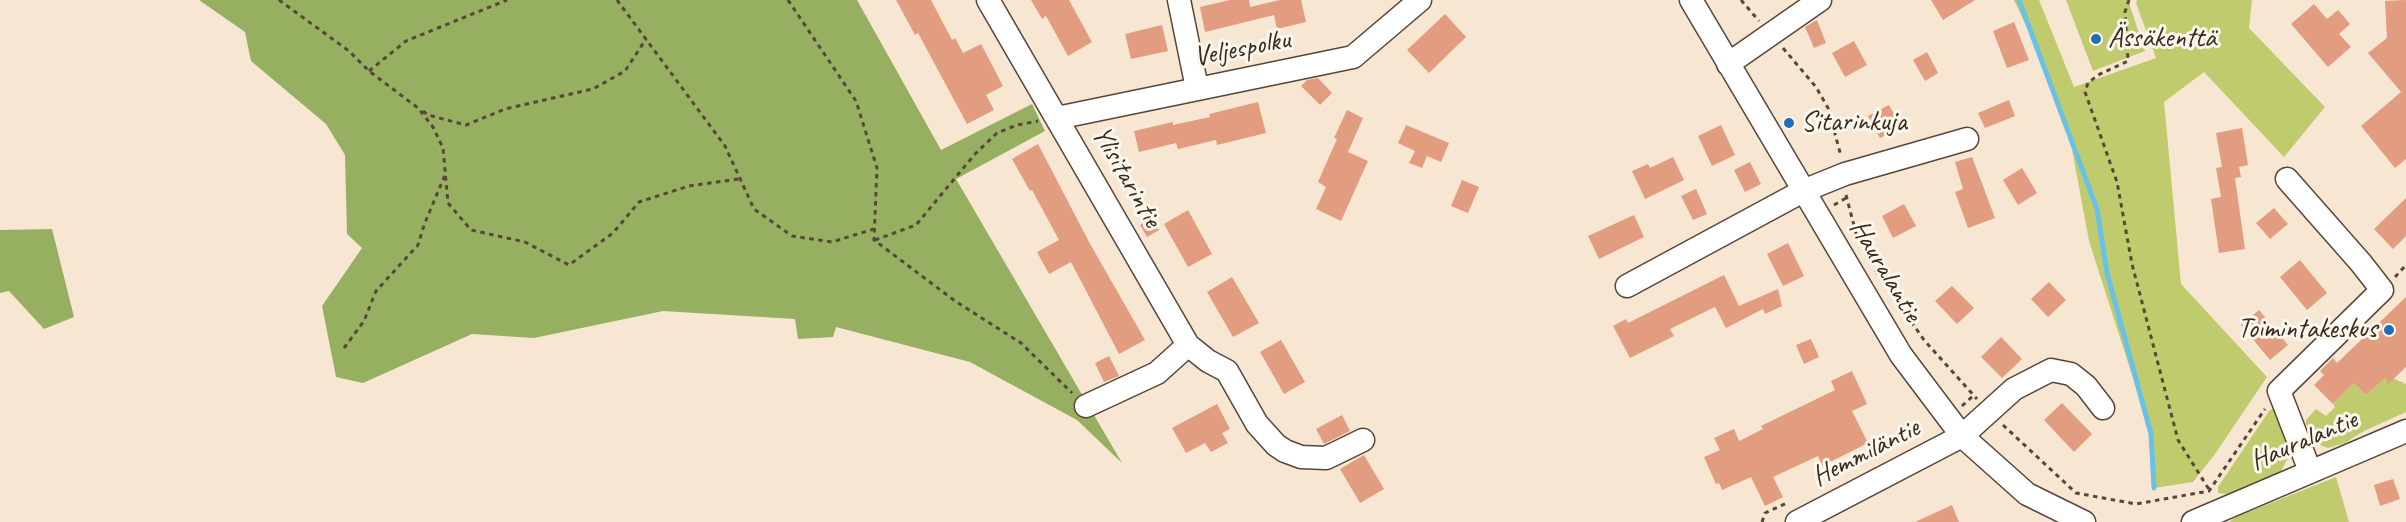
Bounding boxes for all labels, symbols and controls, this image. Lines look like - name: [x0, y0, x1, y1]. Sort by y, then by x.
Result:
- place label: Ässäkenttä: [2108, 22, 2216, 56]
- street label: Veljespolku: [1191, 23, 1293, 75]
- marker: Ässäkenttä: [2089, 32, 2103, 46]
- place label: Sitarinkuja: [1801, 106, 1907, 140]
- marker: Sitarinkuja: [1782, 116, 1796, 130]
- street label: Ylisitarintie: [1084, 120, 1168, 234]
- street label: Hauralantie: [1841, 214, 1929, 328]
- place label: Toimintakeskus: [2238, 313, 2377, 347]
- marker: Toimintakeskus: [2382, 323, 2396, 337]
- street label: Hauralantie: [2245, 403, 2363, 479]
- street label: Hemmiläntie: [1807, 412, 1925, 494]

